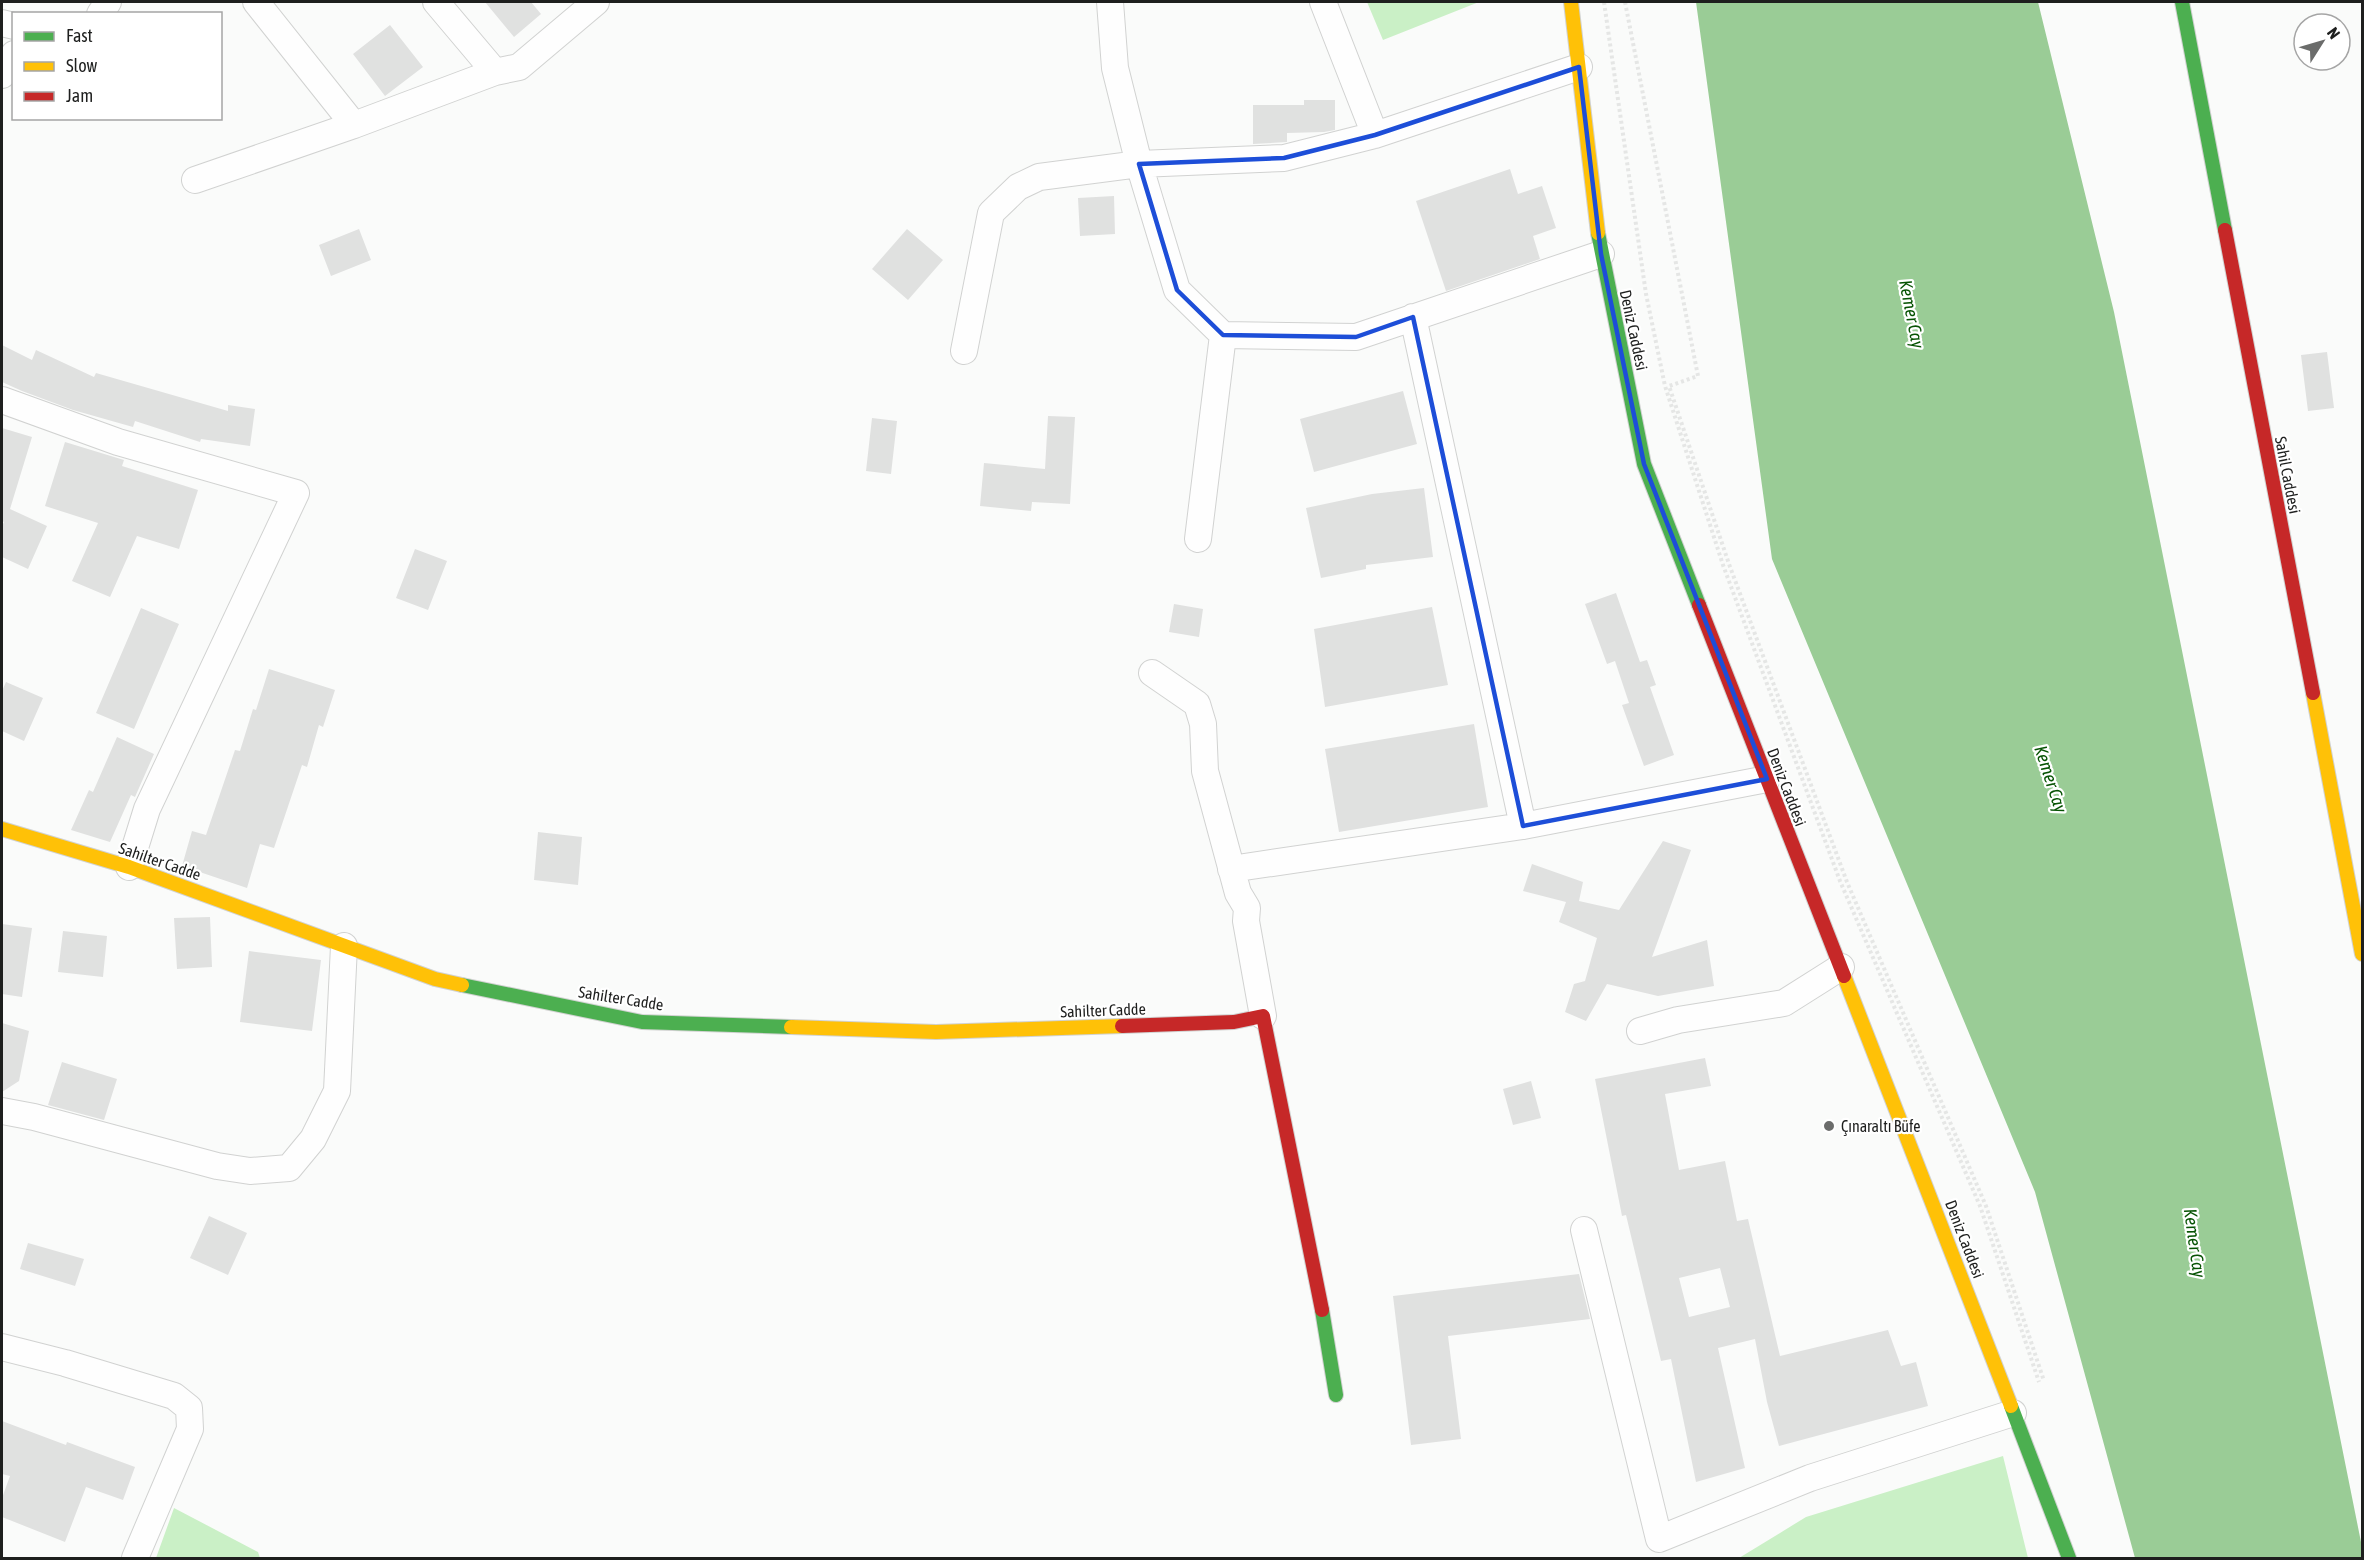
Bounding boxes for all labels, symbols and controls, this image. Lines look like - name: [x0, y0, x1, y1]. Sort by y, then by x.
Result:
- legend: [12, 12, 222, 120]
- north arrow: [2292, 12, 2352, 72]
- text: N: [2324, 24, 2344, 42]
- text: Fast: [66, 25, 93, 46]
- text: Slow: [66, 55, 97, 76]
- text: Jam: [66, 85, 93, 106]
- water label: Kemer Cay: [1895, 278, 1929, 351]
- street label: Deniz Caddesi: [1617, 288, 1651, 372]
- street label: Sahil Caddesi: [2272, 435, 2304, 515]
- water label: Kemer Cay: [2030, 743, 2072, 816]
- street label: Deniz Caddesi: [1764, 745, 1810, 829]
- street label: Sahilter Cadde: [117, 839, 203, 883]
- street label: Sahilter Cadde: [577, 982, 665, 1014]
- street label: Sahilter Cadde: [1060, 1000, 1146, 1020]
- place label: Çınaraltı Büfe: [1841, 1117, 1921, 1136]
- marker: Çınaraltı Büfe: [1822, 1119, 1836, 1133]
- street label: Deniz Caddesi: [1942, 1197, 1988, 1281]
- water label: Kemer Cay: [2180, 1207, 2210, 1279]

